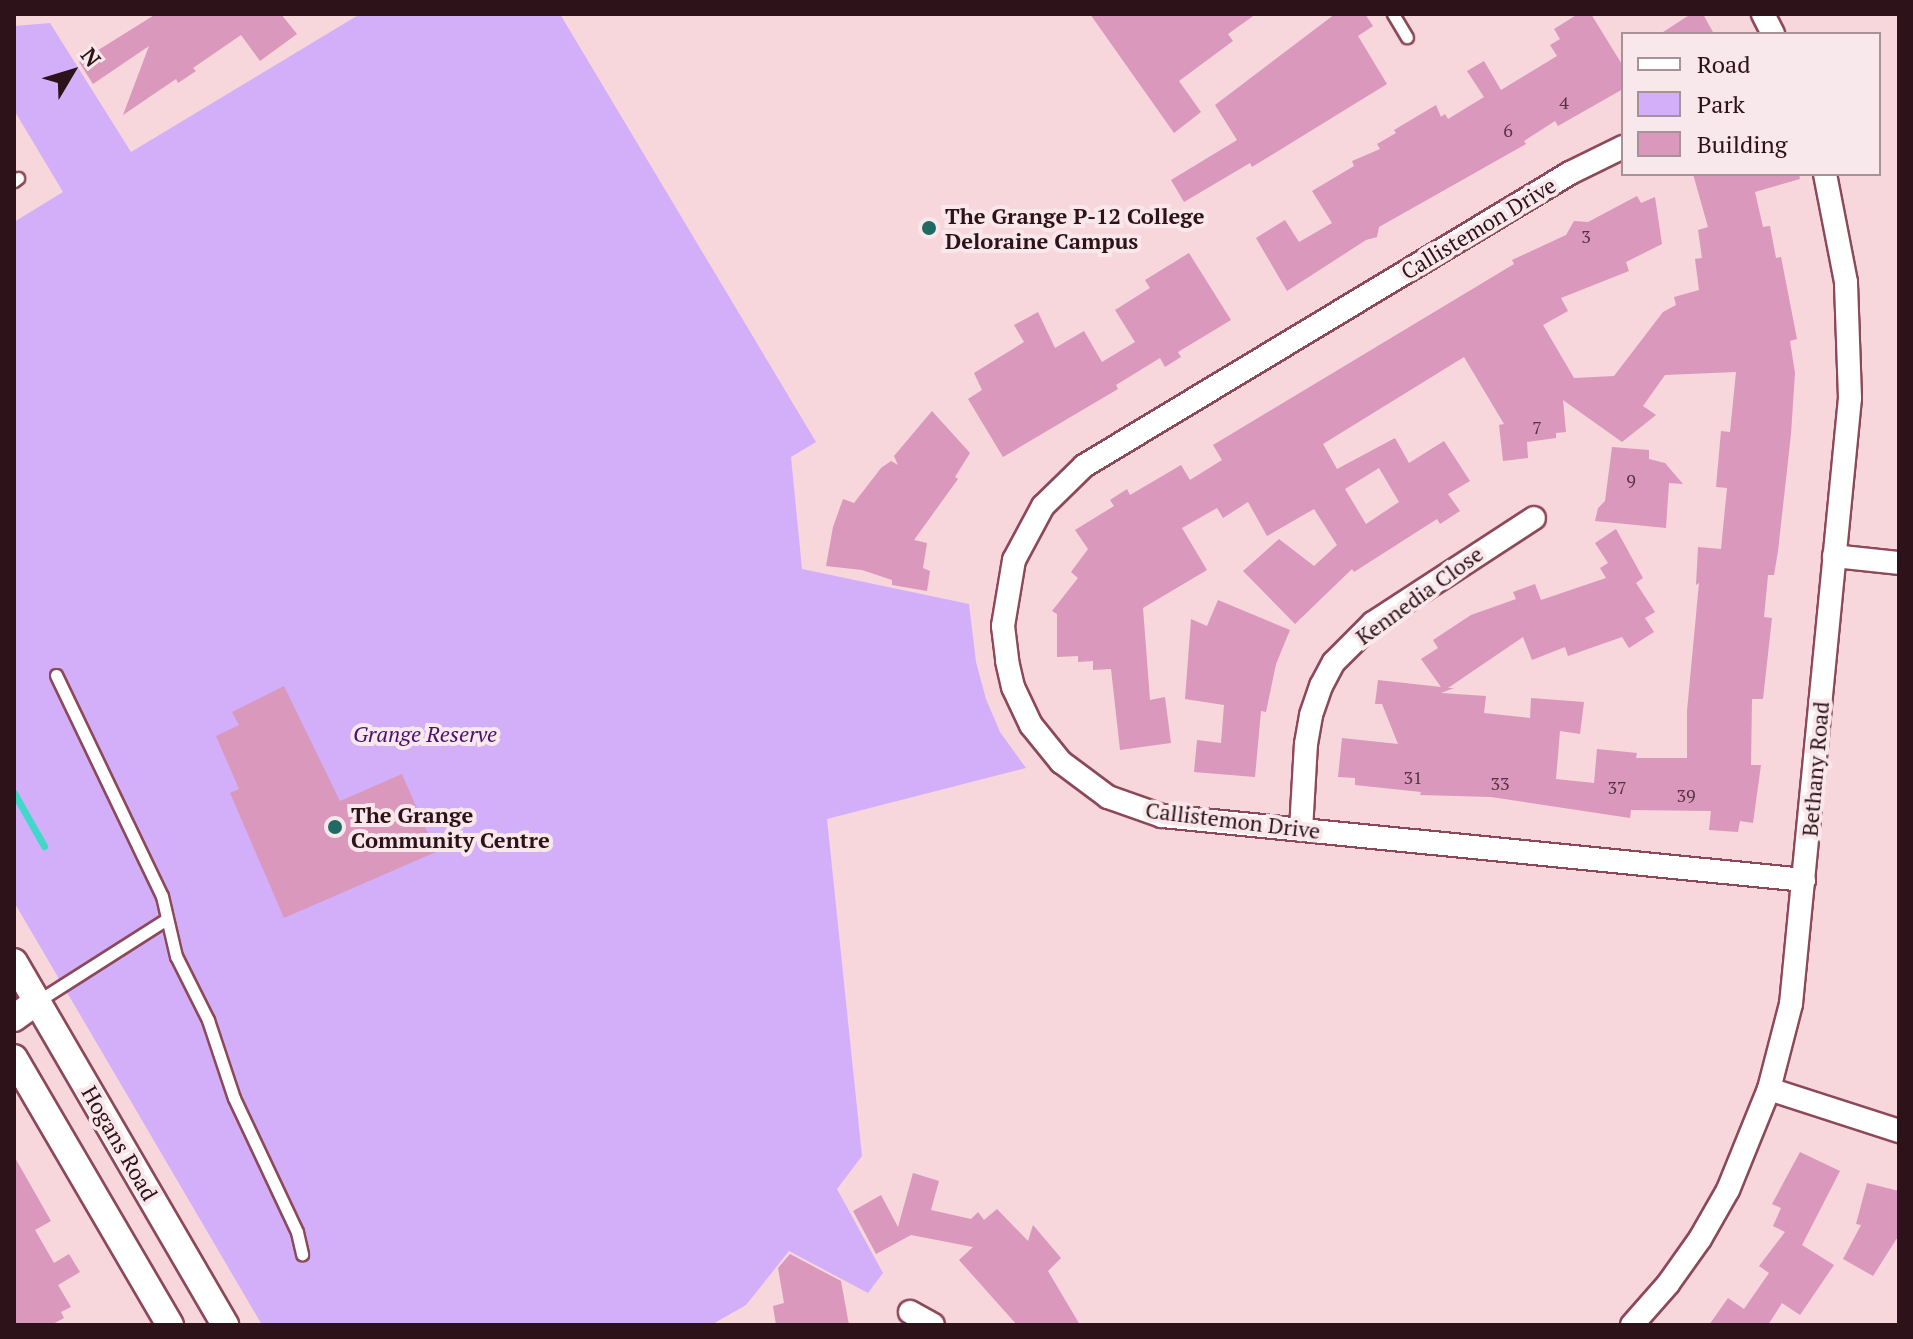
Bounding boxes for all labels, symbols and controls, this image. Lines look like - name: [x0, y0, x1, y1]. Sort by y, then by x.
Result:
- north arrow: [32, 32, 112, 112]
- legend: [1621, 32, 1881, 176]
- text: N: [75, 41, 108, 72]
- text: Road: [1697, 48, 1751, 80]
- text: Park: [1697, 88, 1745, 120]
- house number: 4: [1559, 91, 1569, 113]
- house number: 6: [1503, 119, 1513, 141]
- text: Building: [1697, 128, 1787, 160]
- street label: Callistemon Drive: [1396, 171, 1560, 285]
- place label: The Grange P-12 College Deloraine Campus: [945, 202, 1204, 254]
- marker: The Grange P-12 College Deloraine Campus: [920, 219, 938, 237]
- house number: 3: [1581, 225, 1591, 247]
- house number: 7: [1532, 416, 1542, 438]
- house number: 9: [1626, 469, 1636, 491]
- street label: Kennedia Close: [1350, 540, 1488, 650]
- street label: Bethany Road: [1796, 700, 1834, 838]
- park label: Grange Reserve: [353, 721, 497, 747]
- house number: 31: [1403, 766, 1423, 788]
- house number: 33: [1490, 772, 1510, 794]
- house number: 37: [1607, 776, 1627, 798]
- house number: 39: [1676, 784, 1696, 806]
- street label: Callistemon Drive: [1144, 796, 1322, 844]
- place label: The Grange Community Centre: [351, 801, 550, 852]
- marker: The Grange Community Centre: [326, 818, 344, 836]
- street label: Hogans Road: [77, 1081, 163, 1205]

